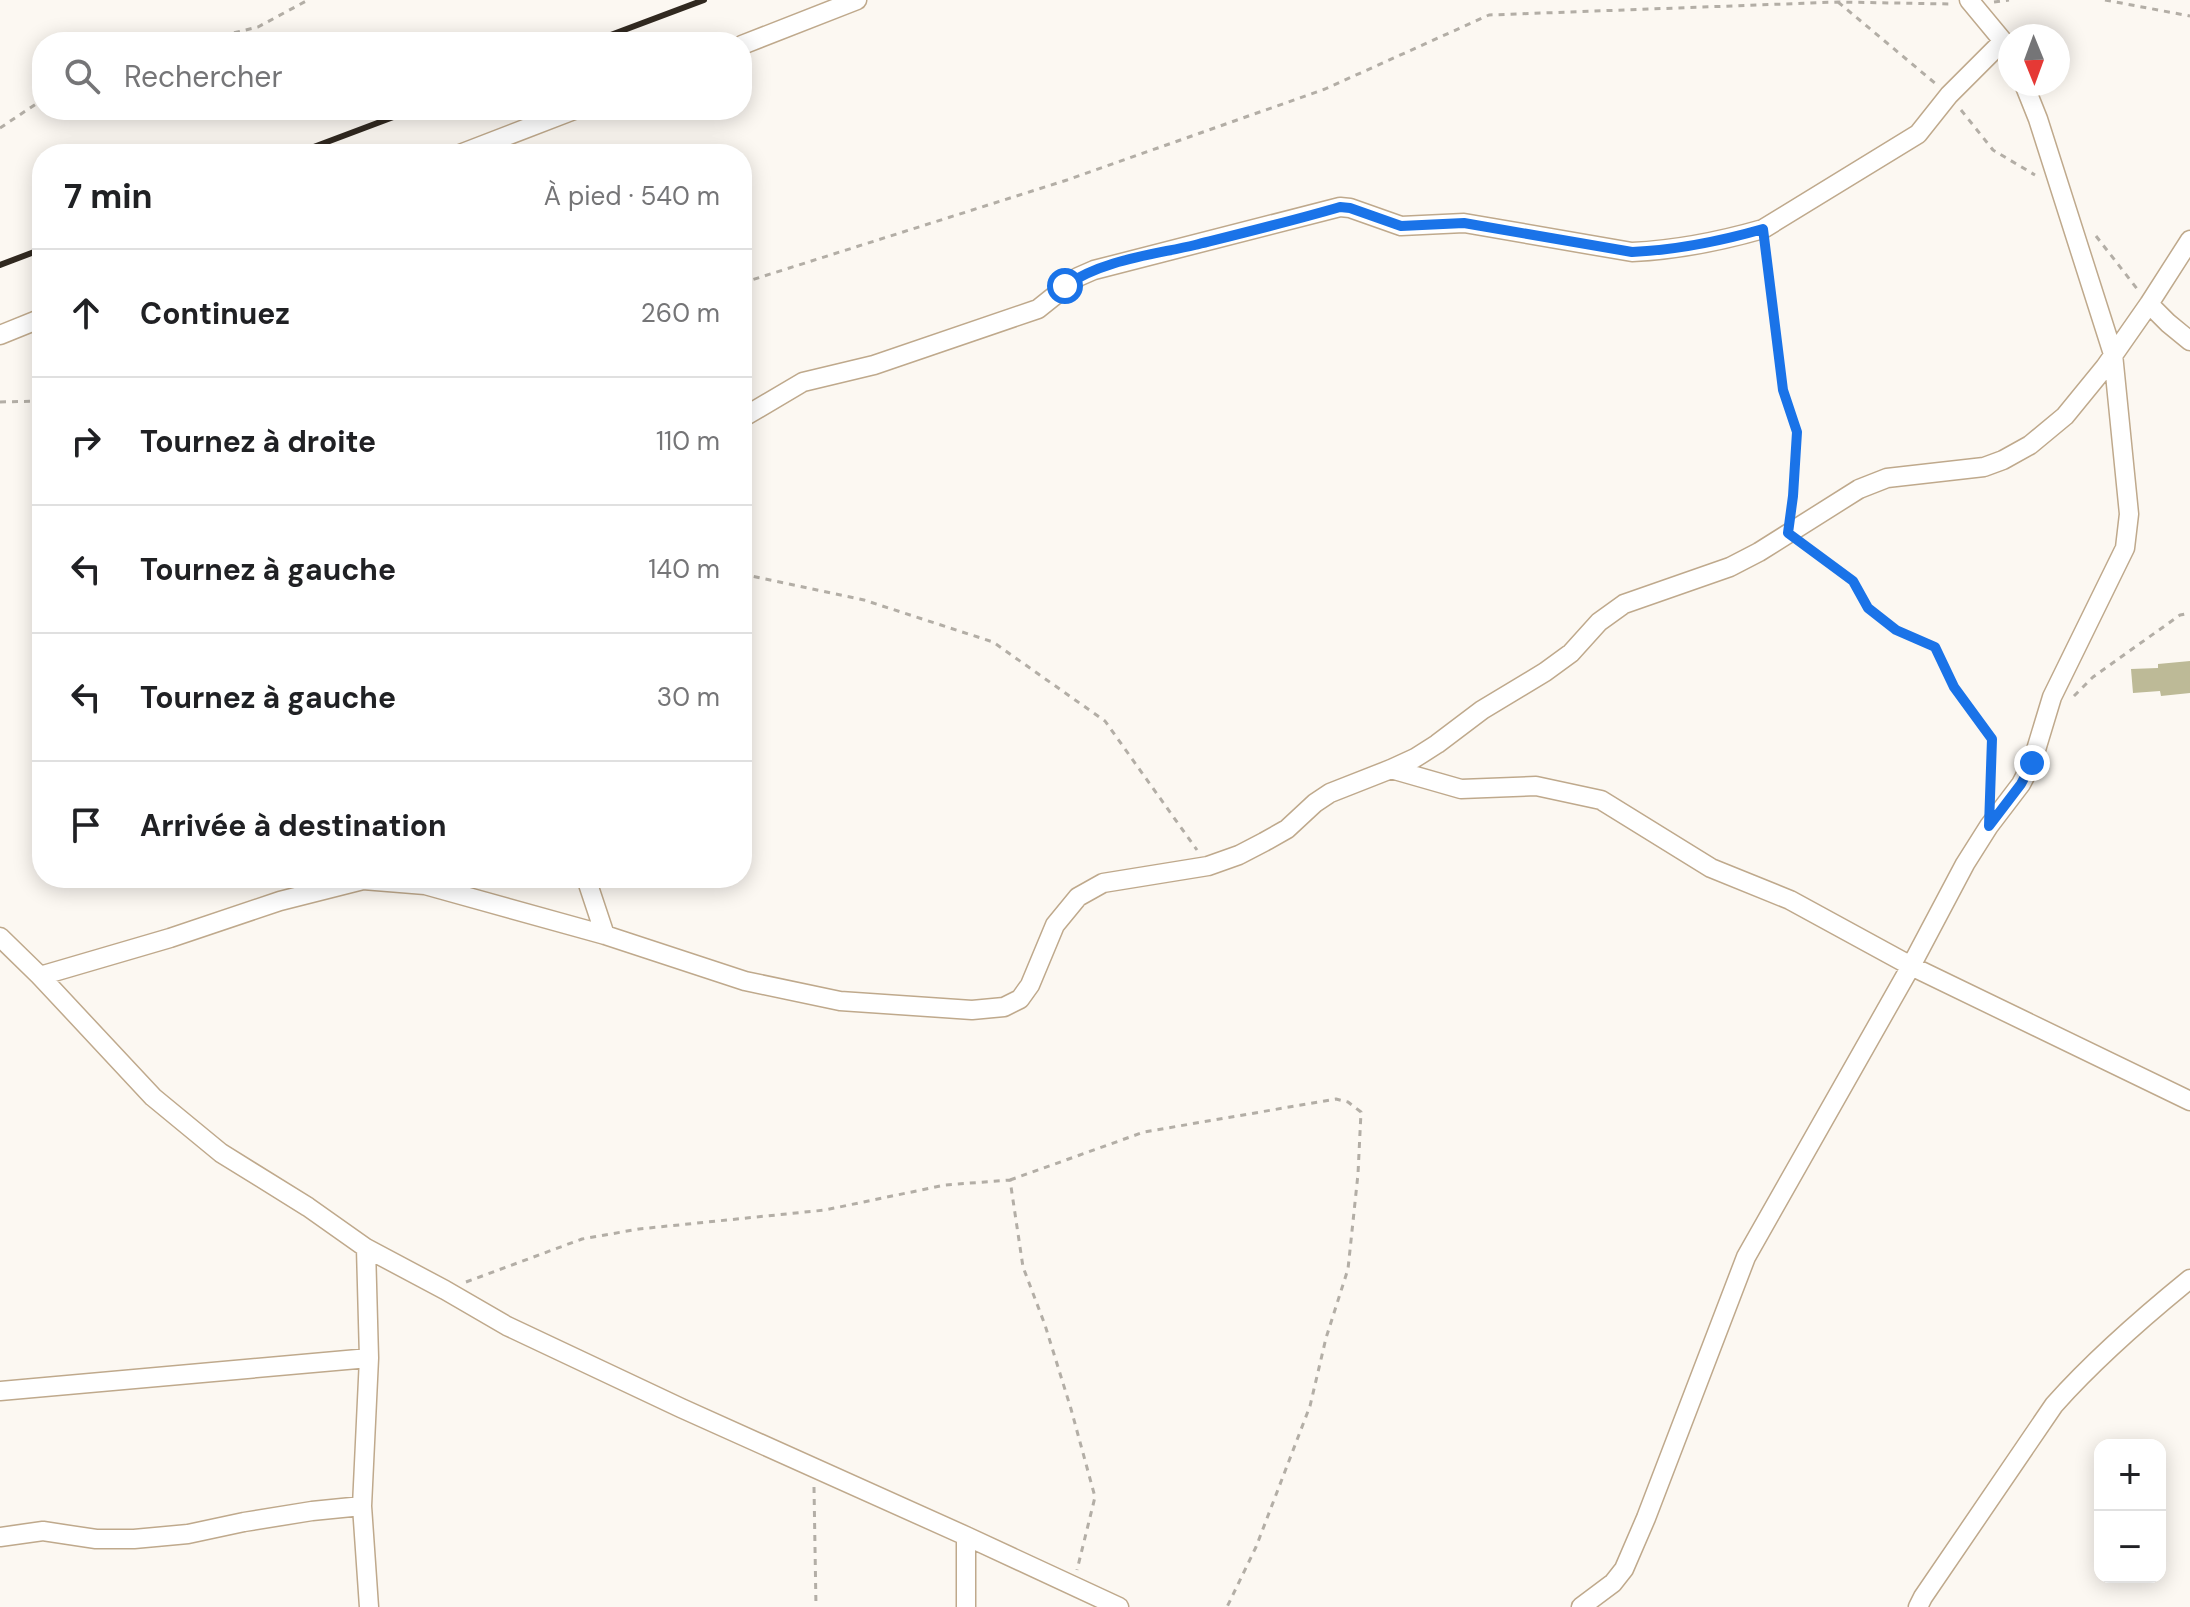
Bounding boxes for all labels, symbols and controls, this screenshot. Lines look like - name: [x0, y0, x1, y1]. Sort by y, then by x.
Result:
- north arrow: [1998, 24, 2070, 96]
- search box: [32, 32, 752, 120]
- icon: search: [60, 54, 104, 98]
- text: Rechercher: [124, 57, 283, 96]
- text: 7 min: [64, 174, 153, 219]
- text: À pied · 540 m: [544, 179, 720, 213]
- route start: [1047, 268, 1083, 304]
- icon: ahead: [64, 291, 108, 335]
- text: Continuez: [140, 294, 290, 333]
- text: 260 m: [641, 296, 720, 330]
- icon: right: [64, 419, 108, 463]
- text: Tournez à droite: [140, 422, 376, 461]
- text: 110 m: [656, 424, 720, 458]
- icon: left: [64, 547, 108, 591]
- text: Tournez à gauche: [140, 550, 396, 589]
- text: 140 m: [648, 552, 720, 586]
- icon: left: [64, 675, 108, 719]
- text: Tournez à gauche: [140, 678, 396, 717]
- text: 30 m: [657, 680, 720, 714]
- route end: [2014, 745, 2050, 781]
- icon: arrive: [64, 803, 108, 847]
- text: Arrivée à destination: [140, 806, 446, 845]
- map controls: [2094, 1439, 2166, 1583]
- button: +: [2094, 1439, 2166, 1511]
- button: −: [2094, 1511, 2166, 1583]

